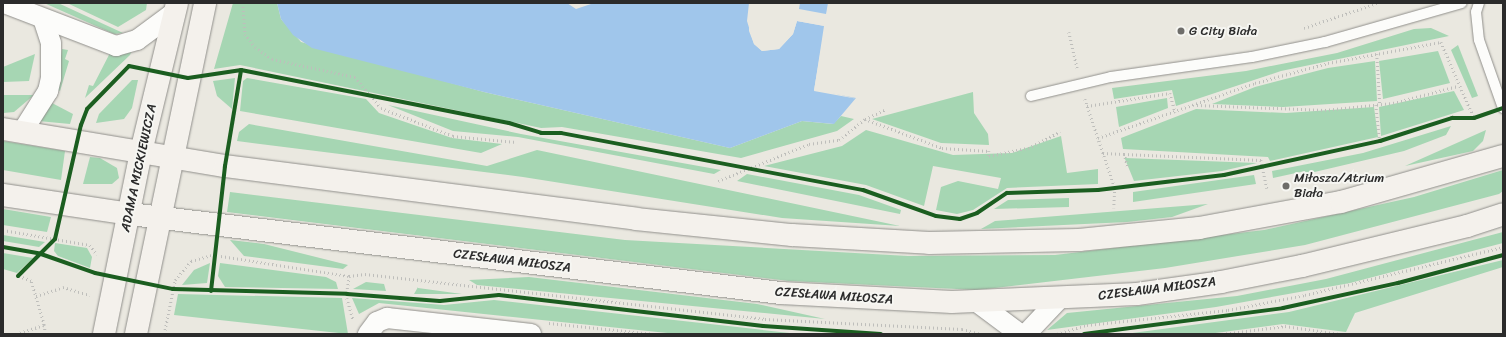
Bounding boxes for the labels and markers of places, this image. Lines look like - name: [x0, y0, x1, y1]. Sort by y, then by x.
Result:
- place label: G City Biała: [1189, 23, 1257, 39]
- marker: G City Biała: [1176, 26, 1186, 36]
- place label: Miłosza/Atrium Biała: [1294, 171, 1384, 202]
- marker: Miłosza/Atrium Biała: [1281, 181, 1291, 191]

